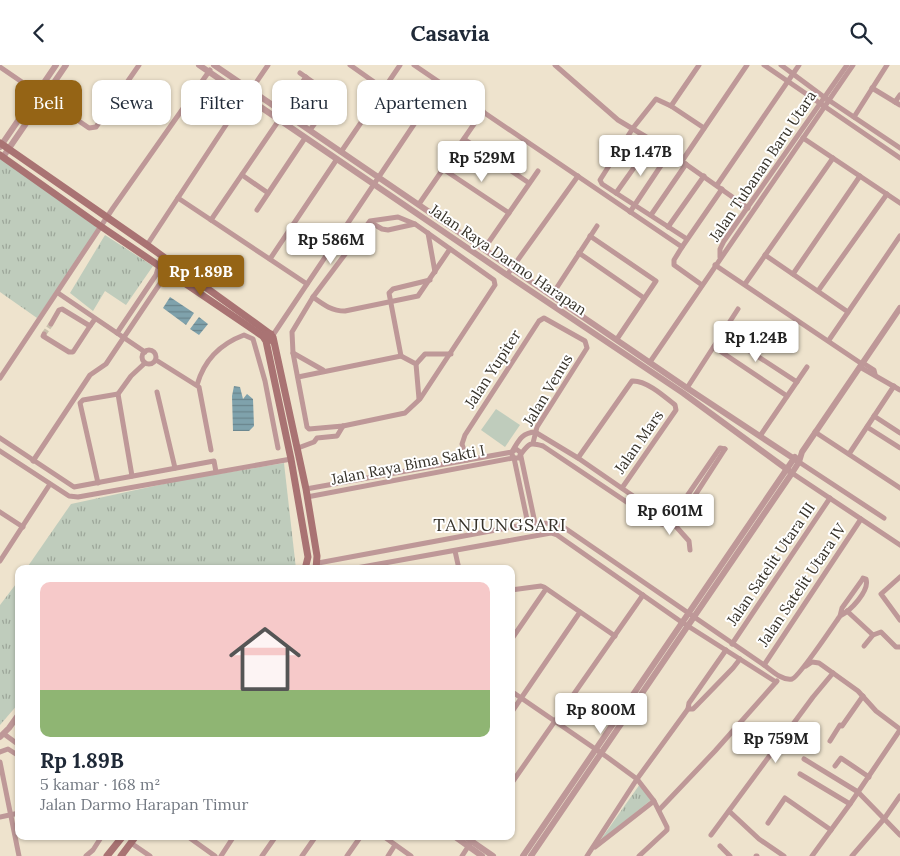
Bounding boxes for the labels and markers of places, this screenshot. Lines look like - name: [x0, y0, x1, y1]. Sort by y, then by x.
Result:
- pin: Rp 1.47B: [589, 135, 693, 177]
- pin: Rp 529M: [436, 141, 528, 183]
- pin: Rp 586M: [285, 223, 377, 265]
- pin: Rp 1.89B: [149, 255, 253, 297]
- pin: Rp 1.24B: [704, 321, 808, 363]
- pin: Rp 601M: [624, 493, 716, 536]
- pin: Rp 800M: [555, 693, 647, 735]
- pin: Rp 759M: [730, 721, 822, 764]

